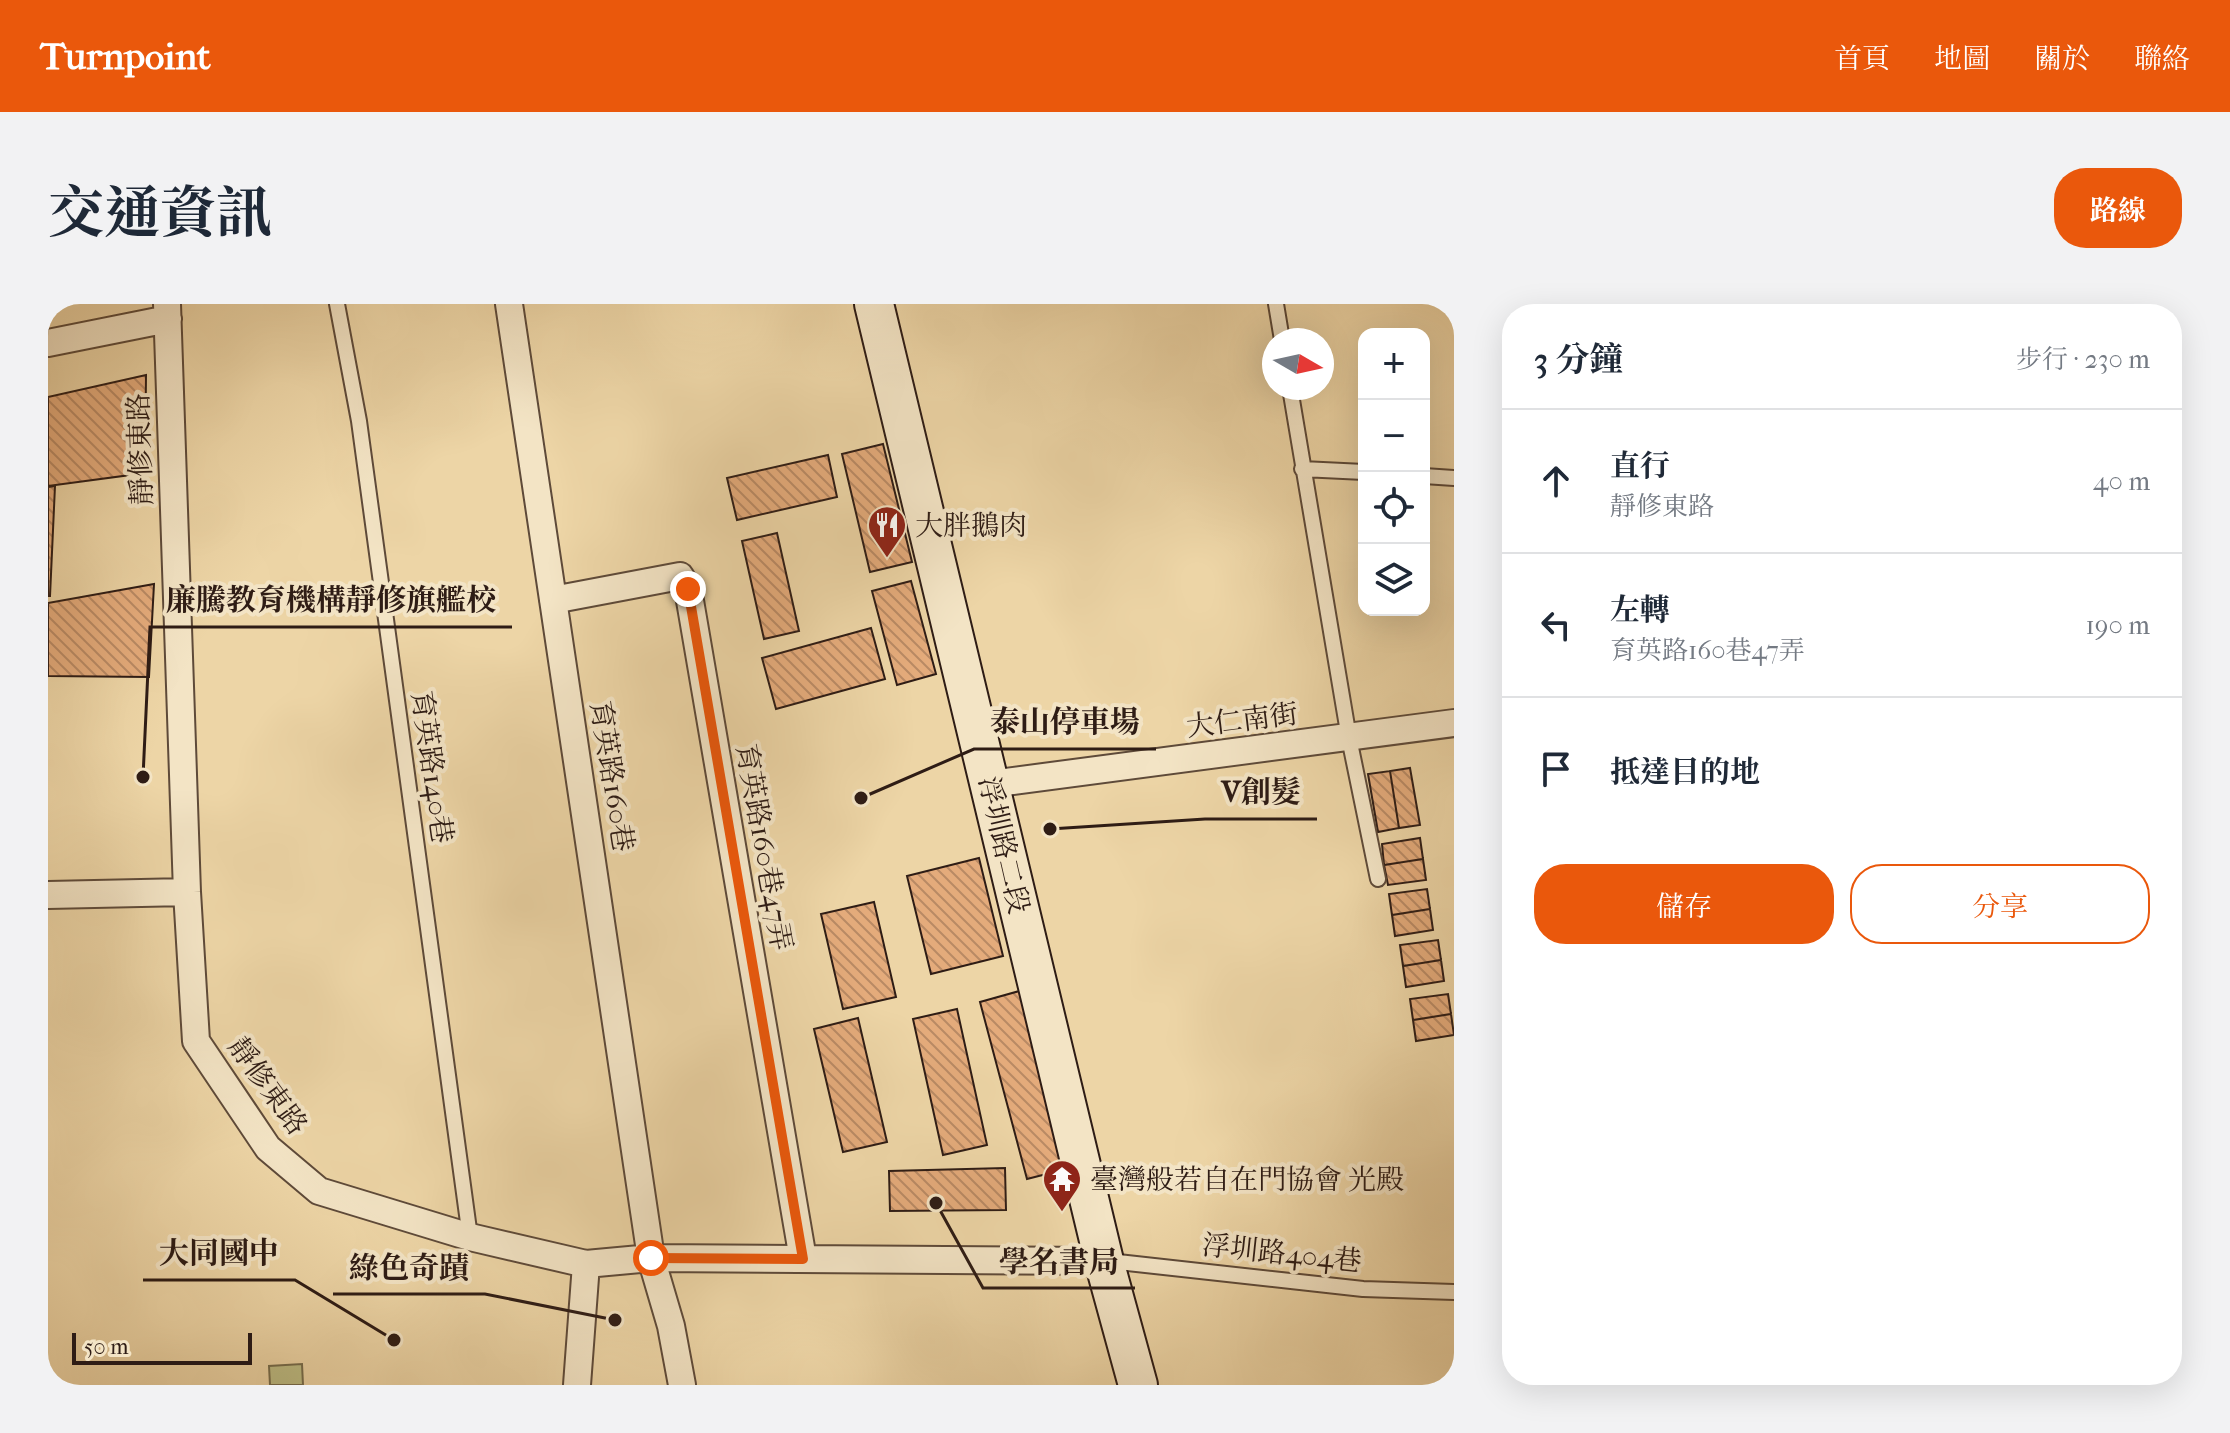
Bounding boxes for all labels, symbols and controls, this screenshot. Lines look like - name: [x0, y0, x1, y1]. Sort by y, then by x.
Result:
- text: Turnpoint: [40, 34, 211, 79]
- text: 首頁: [1834, 42, 1890, 75]
- text: 地圖: [1934, 42, 1990, 75]
- text: 關於: [2034, 42, 2090, 75]
- text: 聯絡: [2134, 42, 2190, 75]
- button: 路線: [2054, 168, 2182, 248]
- text: 交通資訊: [48, 181, 272, 246]
- north arrow: [1262, 328, 1334, 400]
- map controls: [1358, 328, 1430, 616]
- button: +: [1358, 328, 1430, 400]
- text: 3 分鐘: [1534, 340, 1623, 380]
- text: 步行 · 230 m: [2016, 344, 2150, 375]
- street label: 靜修東路: [122, 392, 158, 506]
- button: −: [1358, 400, 1430, 472]
- text: 直行: [1610, 449, 1670, 484]
- icon: ahead: [1534, 459, 1578, 503]
- text: 40 m: [2093, 466, 2150, 497]
- button: locate: [1358, 472, 1430, 544]
- text: 靜修東路: [1610, 491, 1714, 522]
- restaurant icon: 大胖鵝肉: [866, 504, 908, 559]
- place label: 大胖鵝肉: [915, 509, 1027, 542]
- button: layers: [1358, 544, 1430, 616]
- route end: [670, 571, 706, 607]
- callout: 廉騰教育機構靜修旗艦校: [150, 573, 512, 627]
- text: 廉騰教育機構靜修旗艦校: [166, 583, 496, 618]
- text: 左轉: [1610, 593, 1670, 628]
- icon: left: [1534, 603, 1578, 647]
- text: 190 m: [2086, 610, 2150, 641]
- text: 育英路160巷47弄: [1610, 635, 1805, 666]
- street label: 育英路140巷: [405, 688, 459, 846]
- callout: 泰山停車場: [974, 695, 1156, 749]
- street label: 大仁南街: [1184, 697, 1300, 743]
- street label: 育英路160巷: [584, 698, 640, 854]
- text: 泰山停車場: [990, 705, 1140, 740]
- street label: 育英路160巷47弄: [730, 741, 798, 953]
- icon: arrive: [1534, 747, 1578, 791]
- text: 抵達目的地: [1610, 755, 1760, 790]
- callout: V創髮: [1205, 765, 1317, 819]
- street label: 浮圳路二段: [972, 773, 1036, 917]
- text: V創髮: [1220, 775, 1301, 810]
- button: 儲存: [1534, 864, 1834, 944]
- button: 分享: [1850, 864, 2150, 944]
- street label: 靜修東路: [222, 1031, 314, 1141]
- temple icon: 臺灣般若自在門協會 光殿: [1041, 1158, 1083, 1213]
- place label: 臺灣般若自在門協會 光殿: [1090, 1163, 1404, 1196]
- callout: 大同國中: [143, 1226, 295, 1280]
- street label: 浮圳路404巷: [1201, 1228, 1363, 1278]
- callout: 學名書局: [983, 1234, 1135, 1288]
- text: 大同國中: [159, 1236, 279, 1271]
- callout: 綠色奇蹟: [333, 1240, 485, 1294]
- route start: [633, 1240, 669, 1276]
- text: 學名書局: [999, 1245, 1119, 1280]
- text: 綠色奇蹟: [349, 1251, 469, 1286]
- scale bar: [72, 1329, 252, 1365]
- text: 50 m: [84, 1334, 129, 1360]

